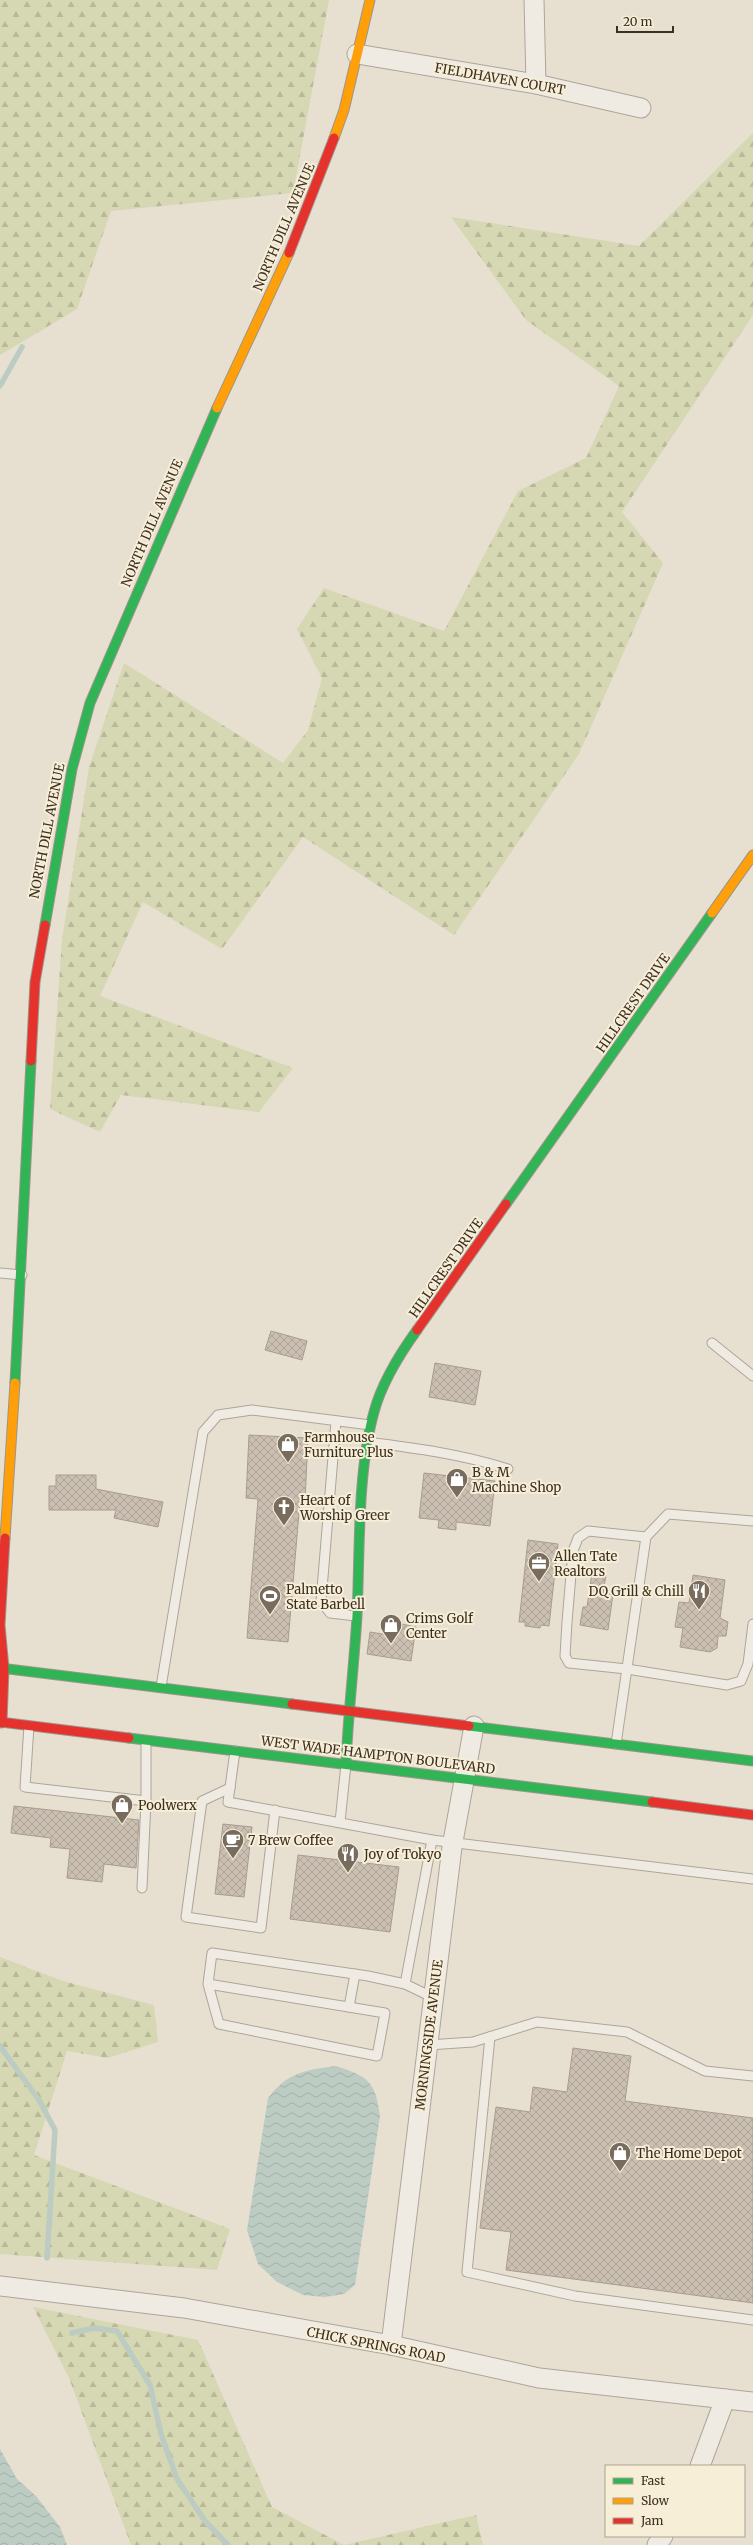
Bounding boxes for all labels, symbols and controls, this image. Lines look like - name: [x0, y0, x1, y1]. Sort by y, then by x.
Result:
- scale bar: [617, 8, 673, 34]
- text: 20 m: [623, 14, 652, 29]
- street label: FIELDHAVEN COURT: [433, 59, 567, 99]
- street label: NORTH DILL AVENUE: [249, 160, 319, 294]
- street label: NORTH DILL AVENUE: [117, 456, 187, 590]
- street label: NORTH DILL AVENUE: [26, 761, 69, 900]
- street label: HILLCREST DRIVE: [592, 949, 674, 1056]
- street label: HILLCREST DRIVE: [405, 1214, 487, 1321]
- place label: Farmhouse Furniture Plus: [304, 1429, 393, 1461]
- shop icon: Farmhouse Furniture Plus: [275, 1431, 301, 1464]
- place label: B & M Machine Shop: [472, 1464, 561, 1496]
- shop icon: B & M Machine Shop: [444, 1466, 470, 1499]
- place label: Heart of Worship Greer: [299, 1492, 390, 1524]
- church icon: Heart of Worship Greer: [271, 1494, 297, 1527]
- place label: Allen Tate Realtors: [553, 1548, 617, 1580]
- office icon: Allen Tate Realtors: [526, 1550, 552, 1583]
- restaurant icon: DQ Grill & Chill: [686, 1578, 712, 1611]
- place label: Palmetto State Barbell: [286, 1581, 365, 1613]
- sports icon: Palmetto State Barbell: [257, 1583, 283, 1616]
- place label: DQ Grill & Chill: [589, 1583, 684, 1600]
- place label: Crims Golf Center: [406, 1610, 474, 1642]
- shop icon: Crims Golf Center: [378, 1612, 404, 1645]
- street label: WEST WADE HAMPTON BOULEVARD: [259, 1732, 496, 1778]
- shop icon: Poolwerx: [109, 1792, 135, 1825]
- place label: Poolwerx: [138, 1797, 197, 1814]
- cafe icon: 7 Brew Coffee: [220, 1827, 246, 1860]
- place label: 7 Brew Coffee: [248, 1832, 333, 1849]
- restaurant icon: Joy of Tokyo: [335, 1841, 361, 1874]
- place label: Joy of Tokyo: [363, 1846, 442, 1863]
- street label: MORNINGSIDE AVENUE: [411, 1958, 447, 2111]
- shop icon: The Home Depot: [607, 2140, 633, 2173]
- place label: The Home Depot: [636, 2145, 742, 2162]
- street label: CHICK SPRINGS ROAD: [305, 2323, 447, 2367]
- legend: [605, 2465, 745, 2537]
- text: Fast: [641, 2473, 665, 2488]
- text: Slow: [641, 2493, 670, 2508]
- text: Jam: [640, 2513, 664, 2528]

